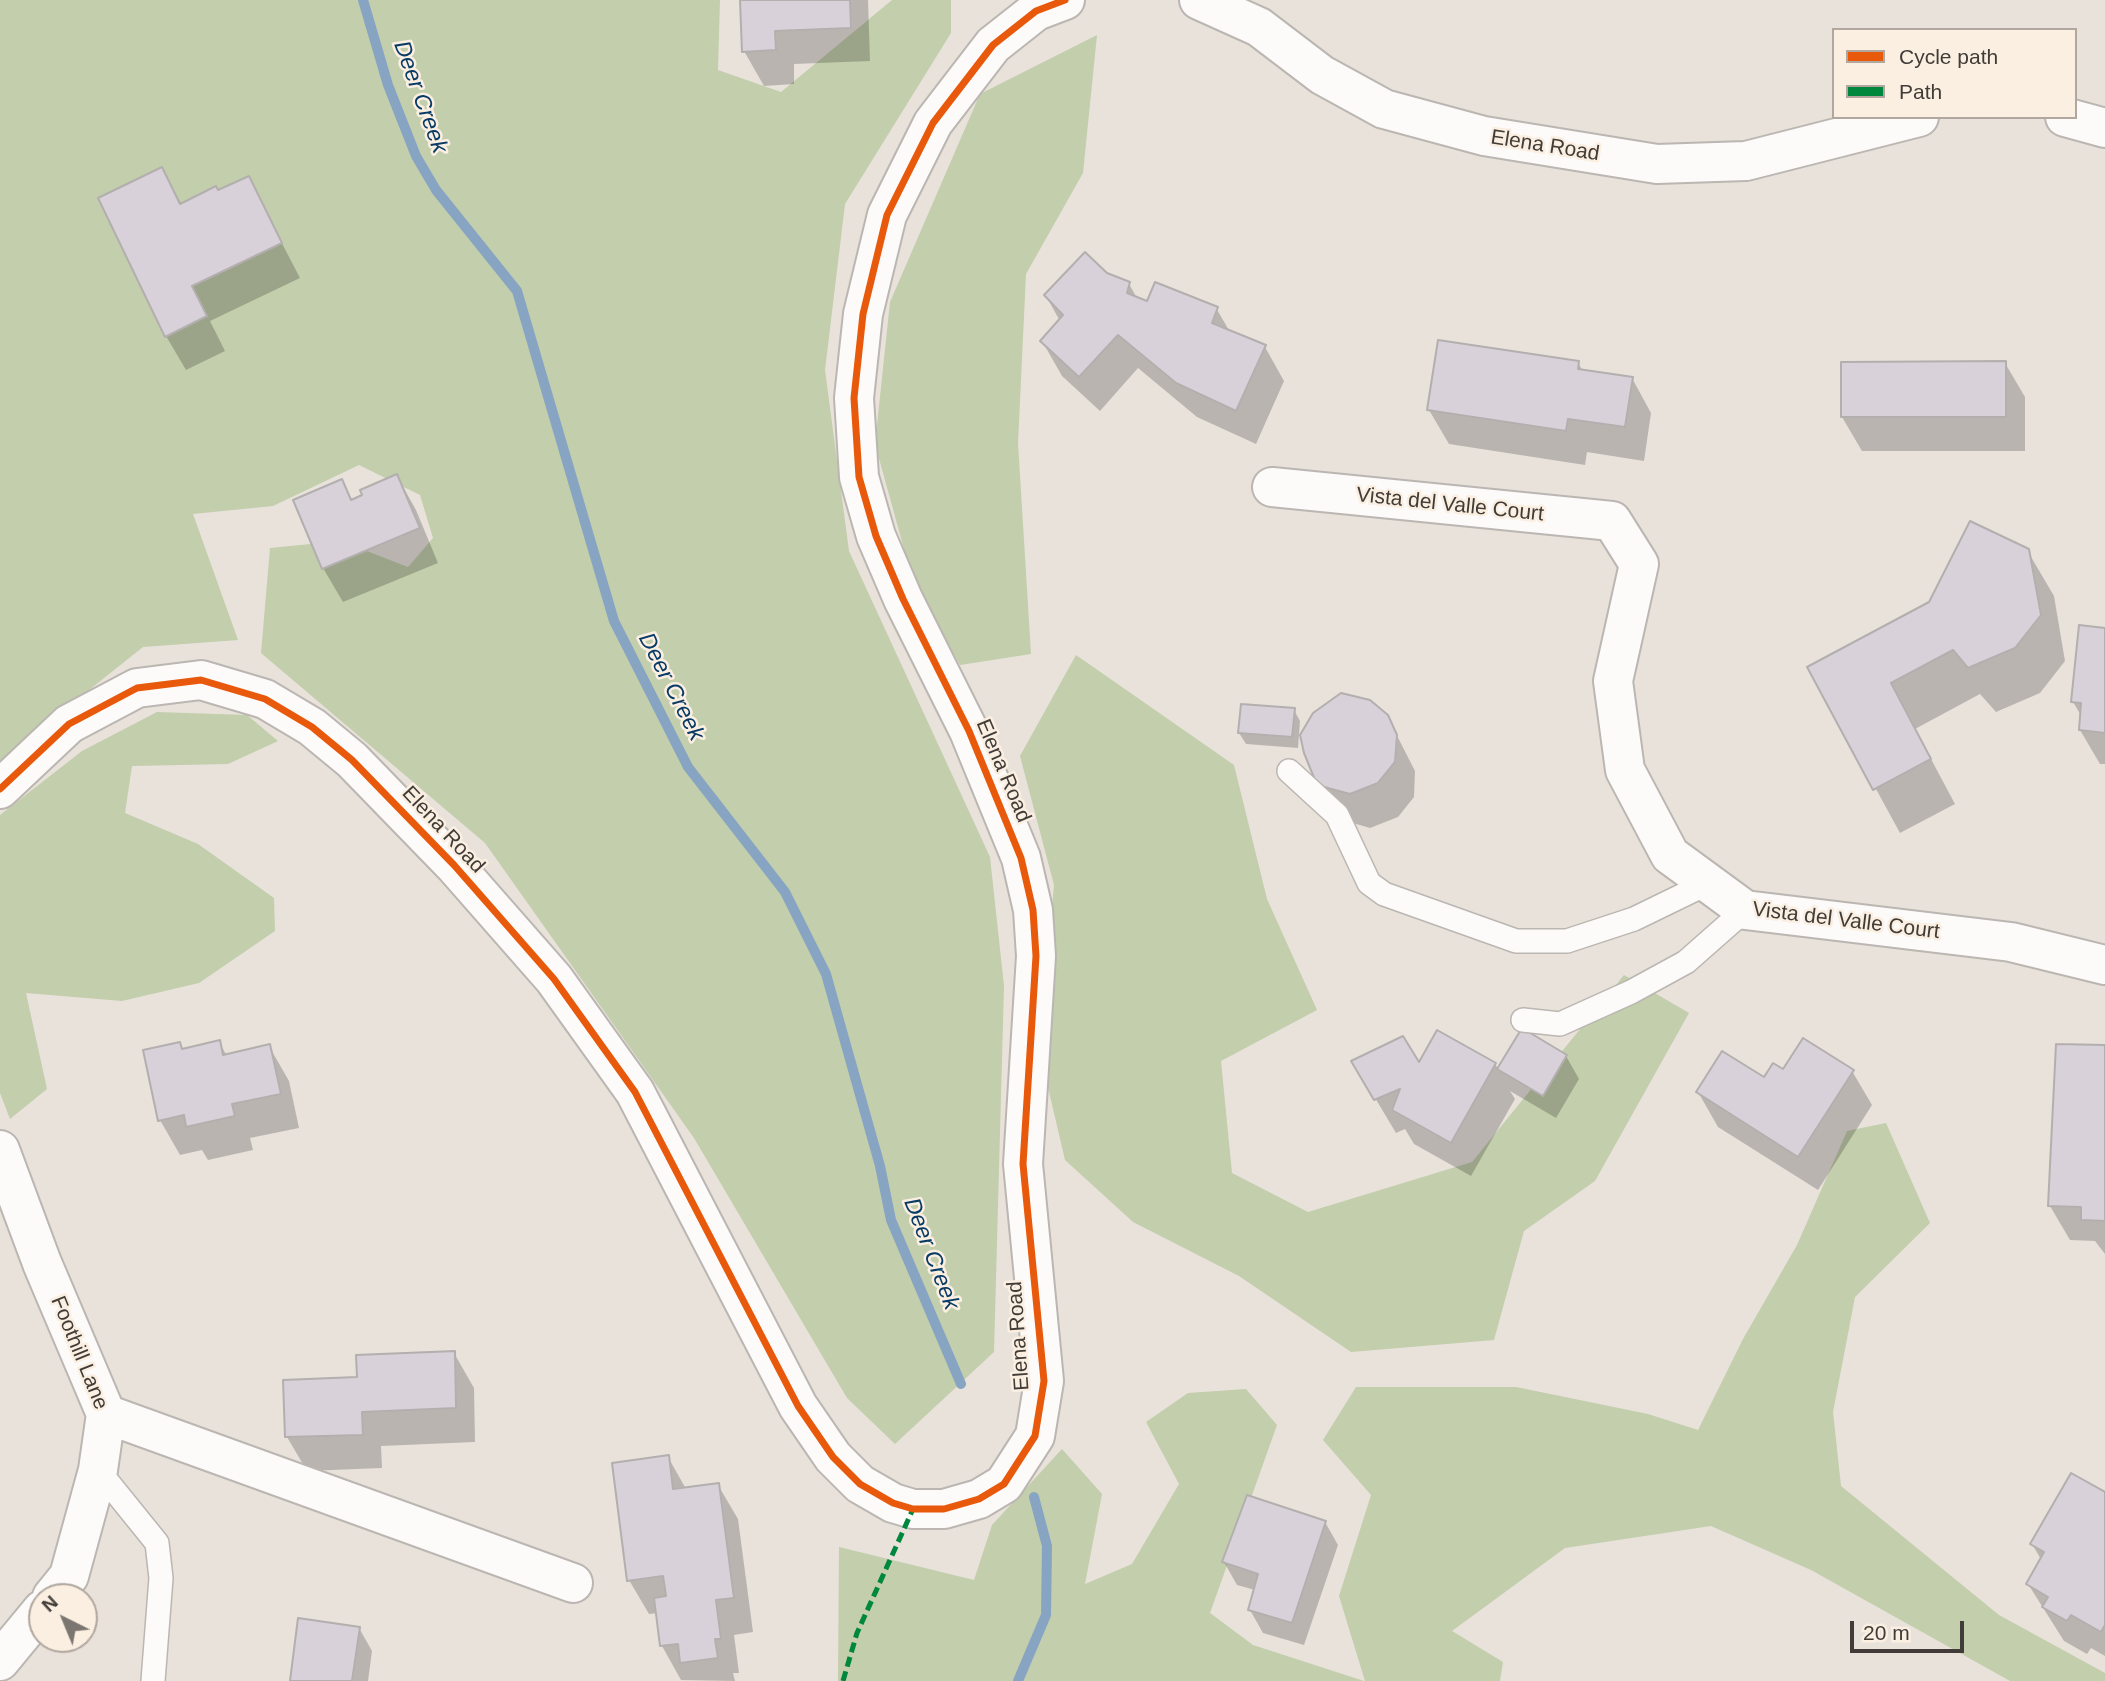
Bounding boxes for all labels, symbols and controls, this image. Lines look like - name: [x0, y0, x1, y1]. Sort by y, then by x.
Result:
- legend: [1832, 28, 2077, 119]
- water label: Deer Creek: [387, 37, 453, 157]
- text: Cycle path: [1899, 45, 1998, 68]
- text: Path: [1899, 80, 1942, 103]
- street label: Elena Road: [1489, 125, 1601, 167]
- street label: Vista del Valle Court: [1355, 483, 1545, 527]
- water label: Deer Creek: [632, 628, 710, 746]
- street label: Elena Road: [970, 716, 1036, 826]
- street label: Elena Road: [396, 781, 490, 879]
- street label: Vista del Valle Court: [1751, 897, 1941, 945]
- water label: Deer Creek: [897, 1194, 965, 1314]
- street label: Elena Road: [1003, 1280, 1035, 1392]
- street label: Foothill Lane: [45, 1293, 113, 1413]
- north arrow: [28, 1583, 98, 1653]
- text: N: [38, 1591, 62, 1616]
- scale bar: [1853, 1608, 1967, 1652]
- text: 20 m: [1863, 1621, 1910, 1644]

